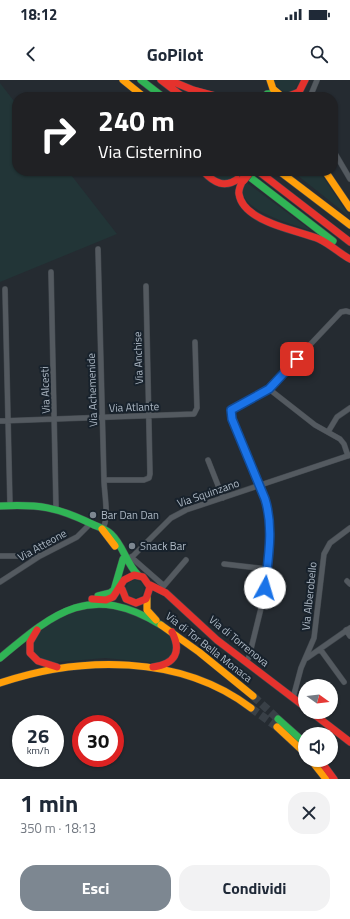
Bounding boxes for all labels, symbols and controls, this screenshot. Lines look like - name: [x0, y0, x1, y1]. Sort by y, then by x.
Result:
- text: 18:12: [20, 3, 57, 26]
- text: GoPilot: [147, 41, 203, 68]
- icon: back: [20, 43, 42, 65]
- icon: search: [308, 43, 330, 65]
- text: 240 m: [98, 99, 175, 142]
- icon: right: [32, 108, 84, 160]
- text: Via Cisternino: [98, 138, 202, 165]
- street label: Via Anchise: [129, 331, 147, 385]
- pin: [280, 342, 314, 376]
- icon: arrive: [286, 348, 308, 370]
- street label: Via Achemenide: [83, 352, 101, 427]
- street label: Via Alcesti: [36, 366, 54, 414]
- street label: Via Atlante: [109, 398, 160, 416]
- street label: Via Squinzano: [175, 475, 241, 511]
- place label: Bar Dan Dan: [101, 507, 159, 523]
- marker: Bar Dan Dan: [88, 510, 98, 520]
- street label: Via Atteone: [15, 525, 70, 565]
- place label: Snack Bar: [140, 538, 186, 554]
- marker: Snack Bar: [127, 541, 137, 551]
- street label: Via Alberobello: [297, 561, 321, 631]
- position arrow: [244, 567, 286, 609]
- street label: Via di Tor Bella Monaca: [162, 608, 256, 686]
- street label: Via di Torrenova: [205, 612, 273, 671]
- north arrow: [298, 679, 338, 719]
- map controls: [298, 679, 338, 767]
- speed limit sign: 30: [72, 715, 124, 767]
- text: 26: [27, 720, 49, 751]
- button: sound: [298, 727, 338, 767]
- text: km/h: [27, 743, 49, 758]
- text: 1 min: [20, 785, 78, 821]
- button: close: [288, 792, 330, 834]
- text: 350 m · 18:13: [20, 818, 96, 838]
- button: Esci: [20, 865, 171, 911]
- button: Condividi: [179, 865, 330, 911]

